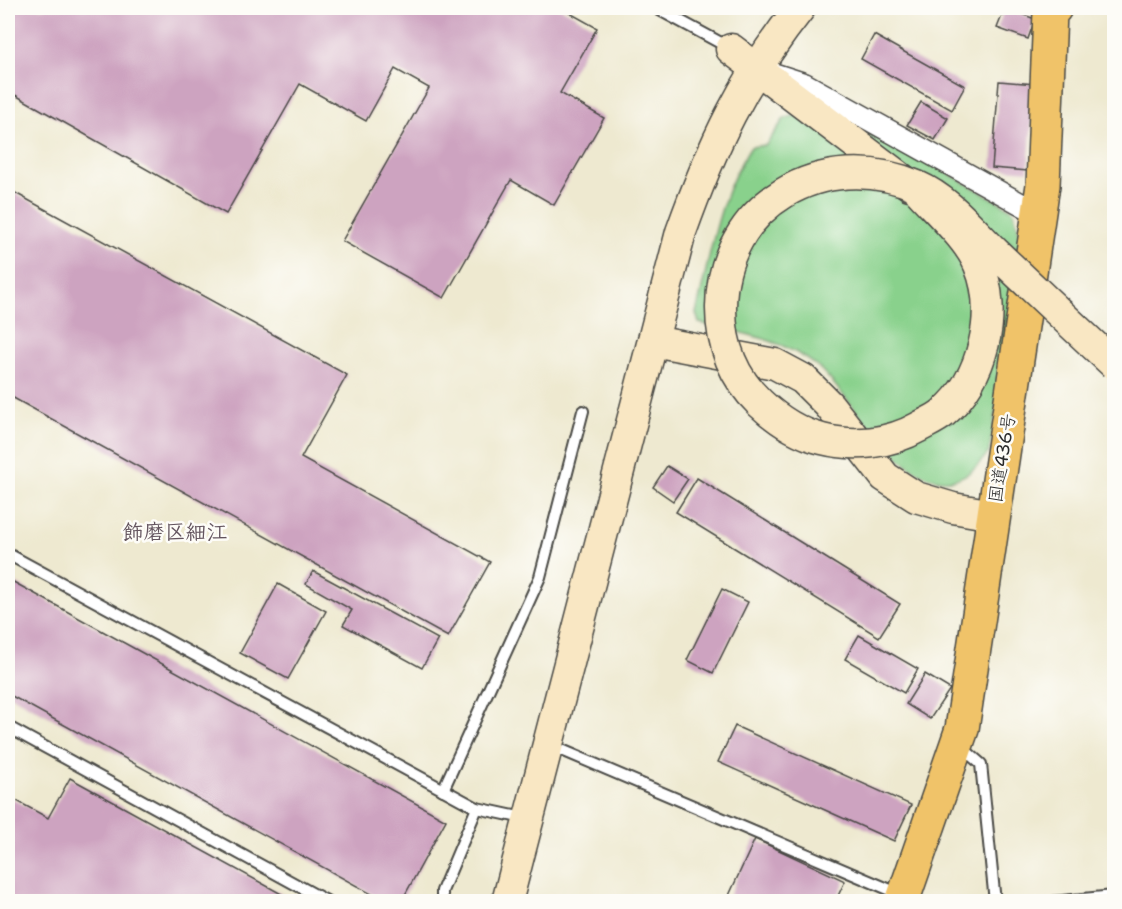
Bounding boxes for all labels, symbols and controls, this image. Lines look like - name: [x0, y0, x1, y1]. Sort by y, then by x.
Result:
- street label: 国道436号: [983, 412, 1021, 504]
- district label: 飾磨区細江: [123, 518, 228, 546]

